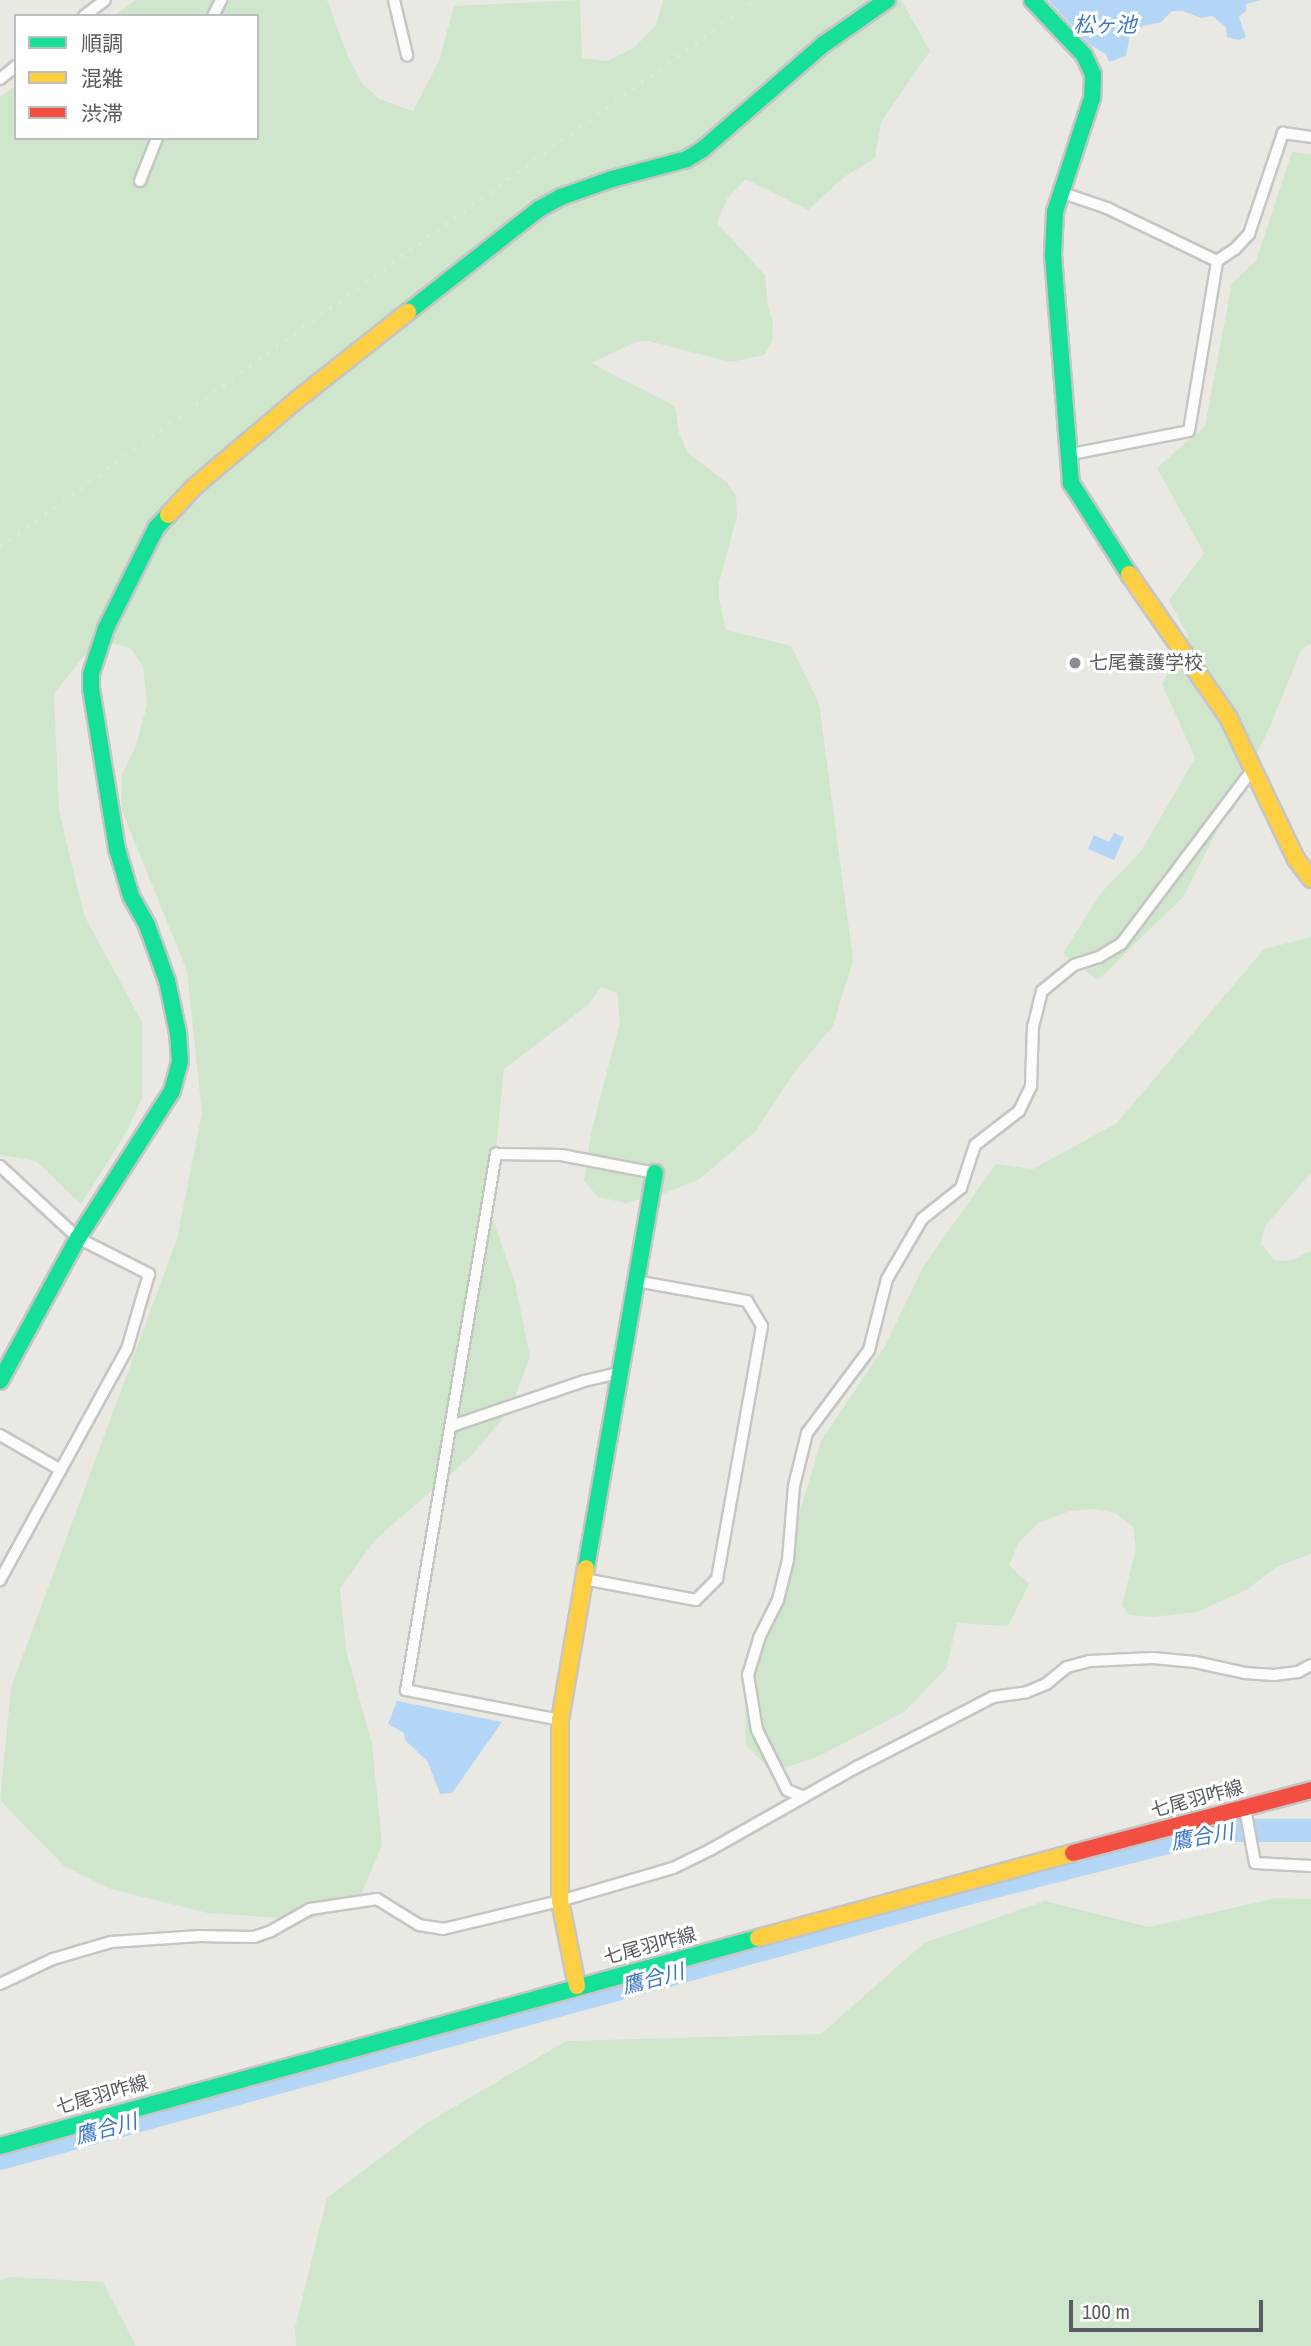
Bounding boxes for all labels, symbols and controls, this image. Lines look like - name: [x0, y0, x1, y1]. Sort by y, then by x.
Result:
- water label: 松ヶ池: [1074, 12, 1136, 38]
- legend: [14, 14, 259, 140]
- text: 順調: [81, 29, 123, 58]
- text: 混雑: [81, 64, 123, 93]
- text: 渋滞: [81, 99, 123, 128]
- place label: 七尾養護学校: [1089, 652, 1203, 674]
- marker: 七尾養護学校: [1067, 655, 1083, 671]
- street label: 七尾羽咋線: [1148, 1776, 1246, 1822]
- water label: 鷹合川: [1169, 1819, 1235, 1855]
- street label: 七尾羽咋線: [601, 1923, 699, 1969]
- water label: 鷹合川: [619, 1959, 687, 1999]
- street label: 七尾羽咋線: [53, 2071, 151, 2119]
- water label: 鷹合川: [72, 2109, 140, 2149]
- scale bar: [1073, 2286, 1267, 2330]
- text: 100 m: [1082, 2297, 1130, 2326]

